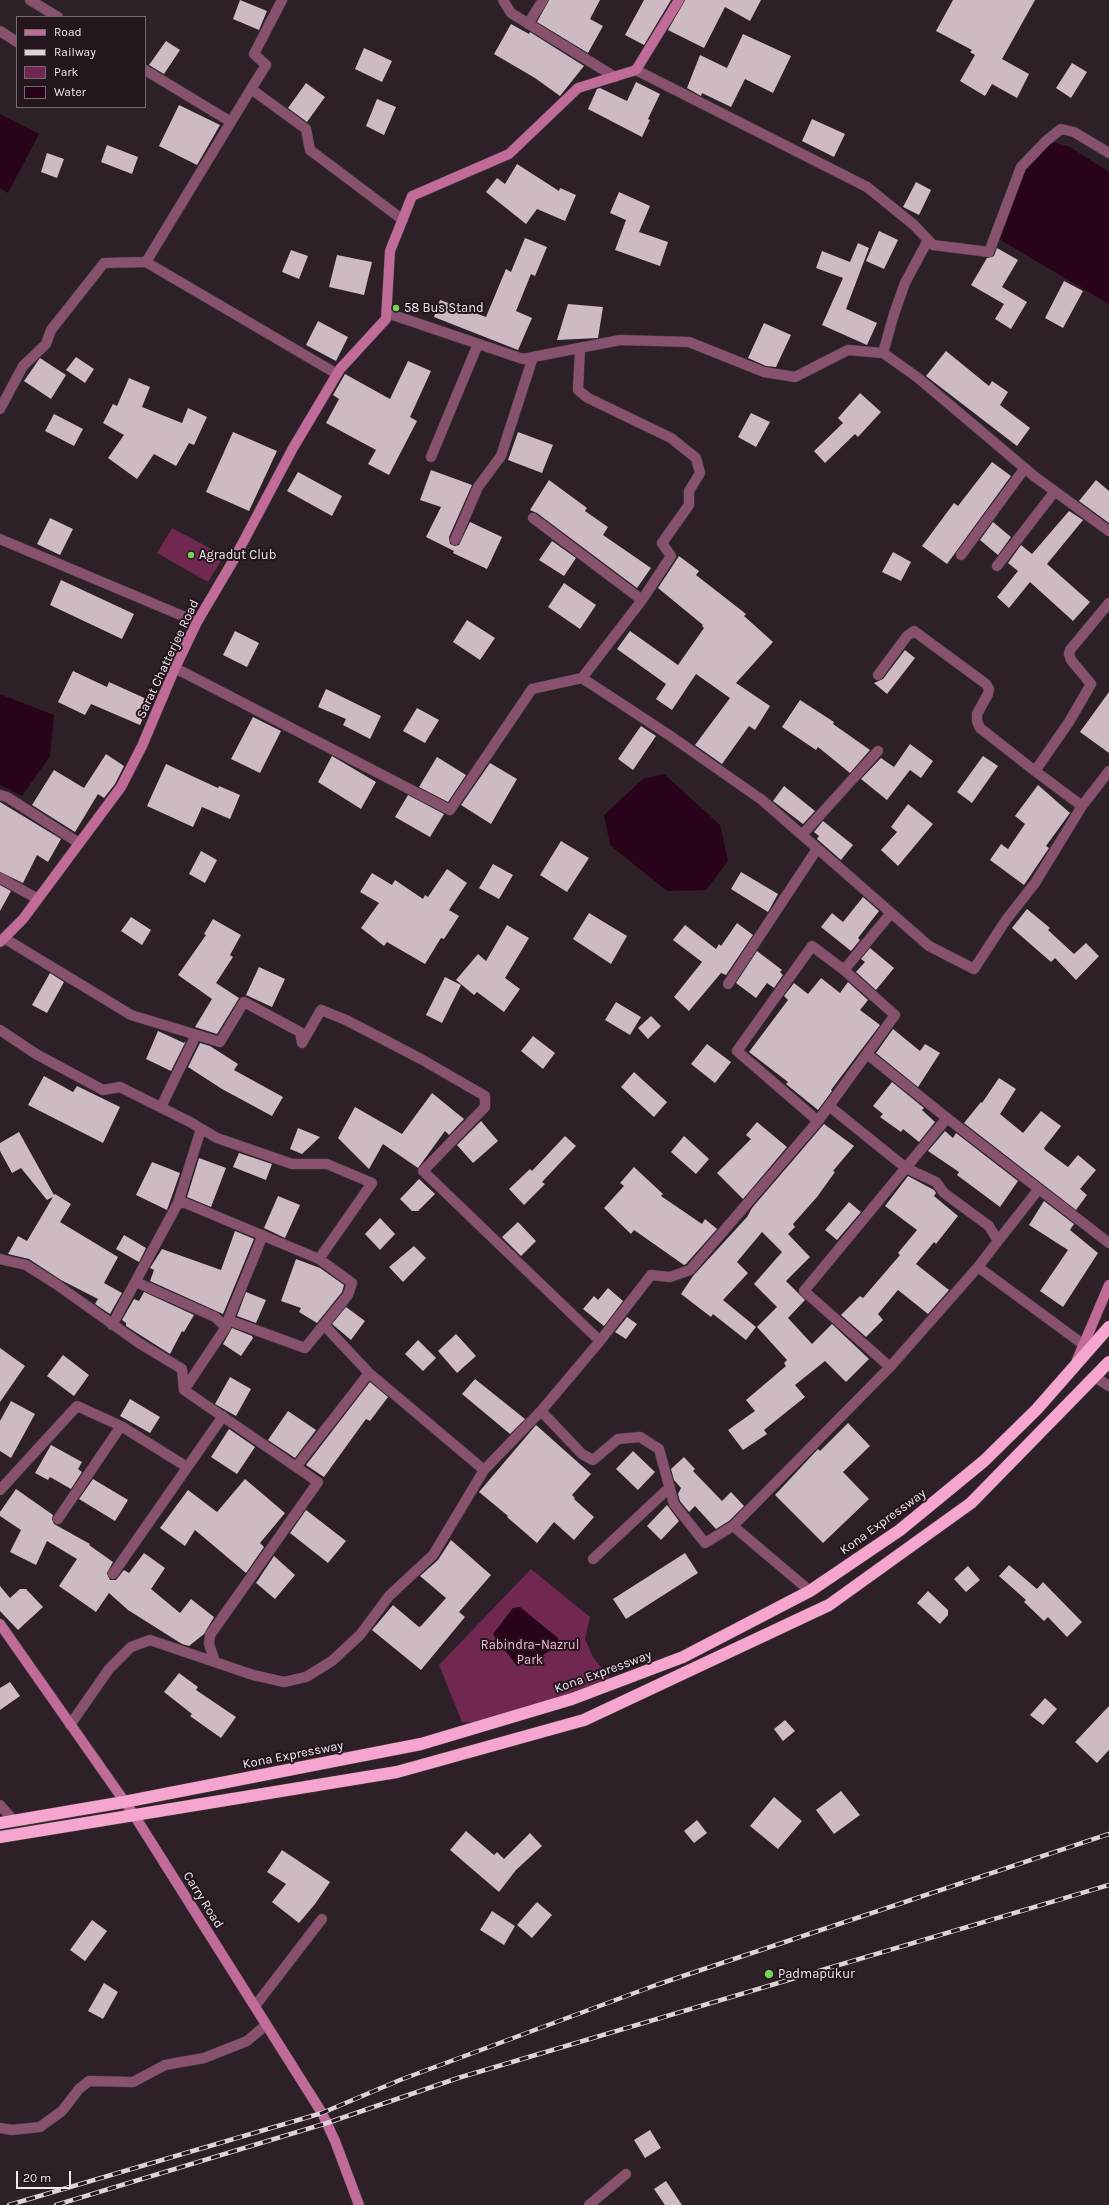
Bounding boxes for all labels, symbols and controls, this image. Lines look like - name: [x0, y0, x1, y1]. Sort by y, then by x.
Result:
- legend: [16, 16, 146, 108]
- text: Road: [54, 25, 82, 39]
- text: Railway: [54, 45, 96, 59]
- text: Park: [54, 65, 78, 79]
- text: Water: [54, 85, 86, 99]
- place label: 58 Bus Stand: [404, 300, 484, 316]
- marker: 58 Bus Stand: [391, 303, 401, 313]
- place label: Agradut Club: [199, 547, 276, 563]
- marker: Agradut Club: [186, 550, 196, 560]
- street label: Sarat Chatterjee Road: [134, 597, 202, 721]
- street label: Kona Expressway: [837, 1486, 929, 1558]
- park label: Rabindra–Nazrul Park: [481, 1637, 579, 1668]
- street label: Kona Expressway: [552, 1647, 654, 1697]
- street label: Kona Expressway: [241, 1738, 345, 1772]
- street label: Carry Road: [180, 1869, 226, 1931]
- place label: Padmapukur: [778, 1966, 855, 1982]
- marker: Padmapukur: [763, 1968, 775, 1980]
- scale bar: [18, 2163, 73, 2189]
- text: 20 m: [23, 2171, 51, 2185]

